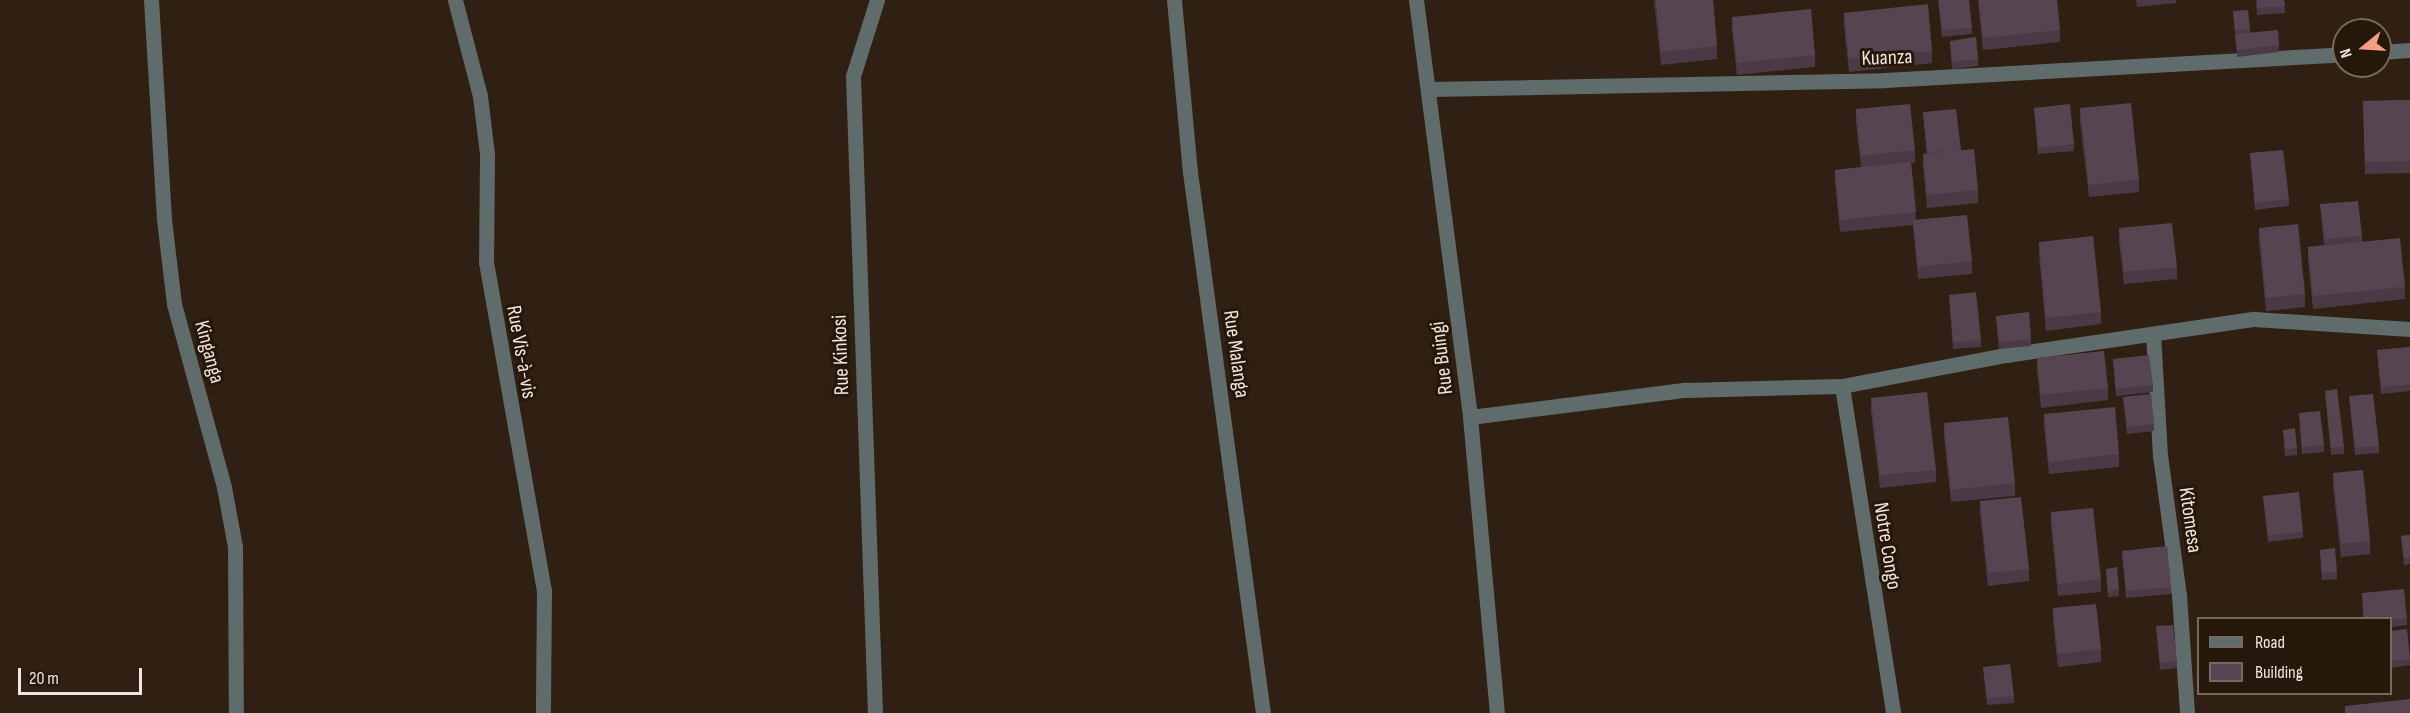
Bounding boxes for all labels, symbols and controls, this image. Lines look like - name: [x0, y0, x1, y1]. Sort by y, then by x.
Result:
- north arrow: [2332, 18, 2392, 78]
- street label: Kuanza: [1861, 45, 1913, 71]
- text: N: [2336, 46, 2357, 60]
- street label: Rue Vis-à-vis: [500, 304, 542, 400]
- street label: Rue Malanga: [1217, 309, 1255, 399]
- street label: Rue Kinkosi: [827, 314, 855, 396]
- street label: Kinganga: [189, 318, 229, 386]
- street label: Rue Buingi: [1425, 320, 1459, 396]
- street label: Kitomesa: [2173, 486, 2207, 554]
- street label: Notre Congo: [1868, 501, 1906, 591]
- legend: [2197, 617, 2392, 695]
- text: Road: [2255, 632, 2285, 653]
- scale bar: [21, 656, 146, 694]
- text: Building: [2255, 662, 2303, 683]
- text: 20 m: [29, 668, 59, 689]

